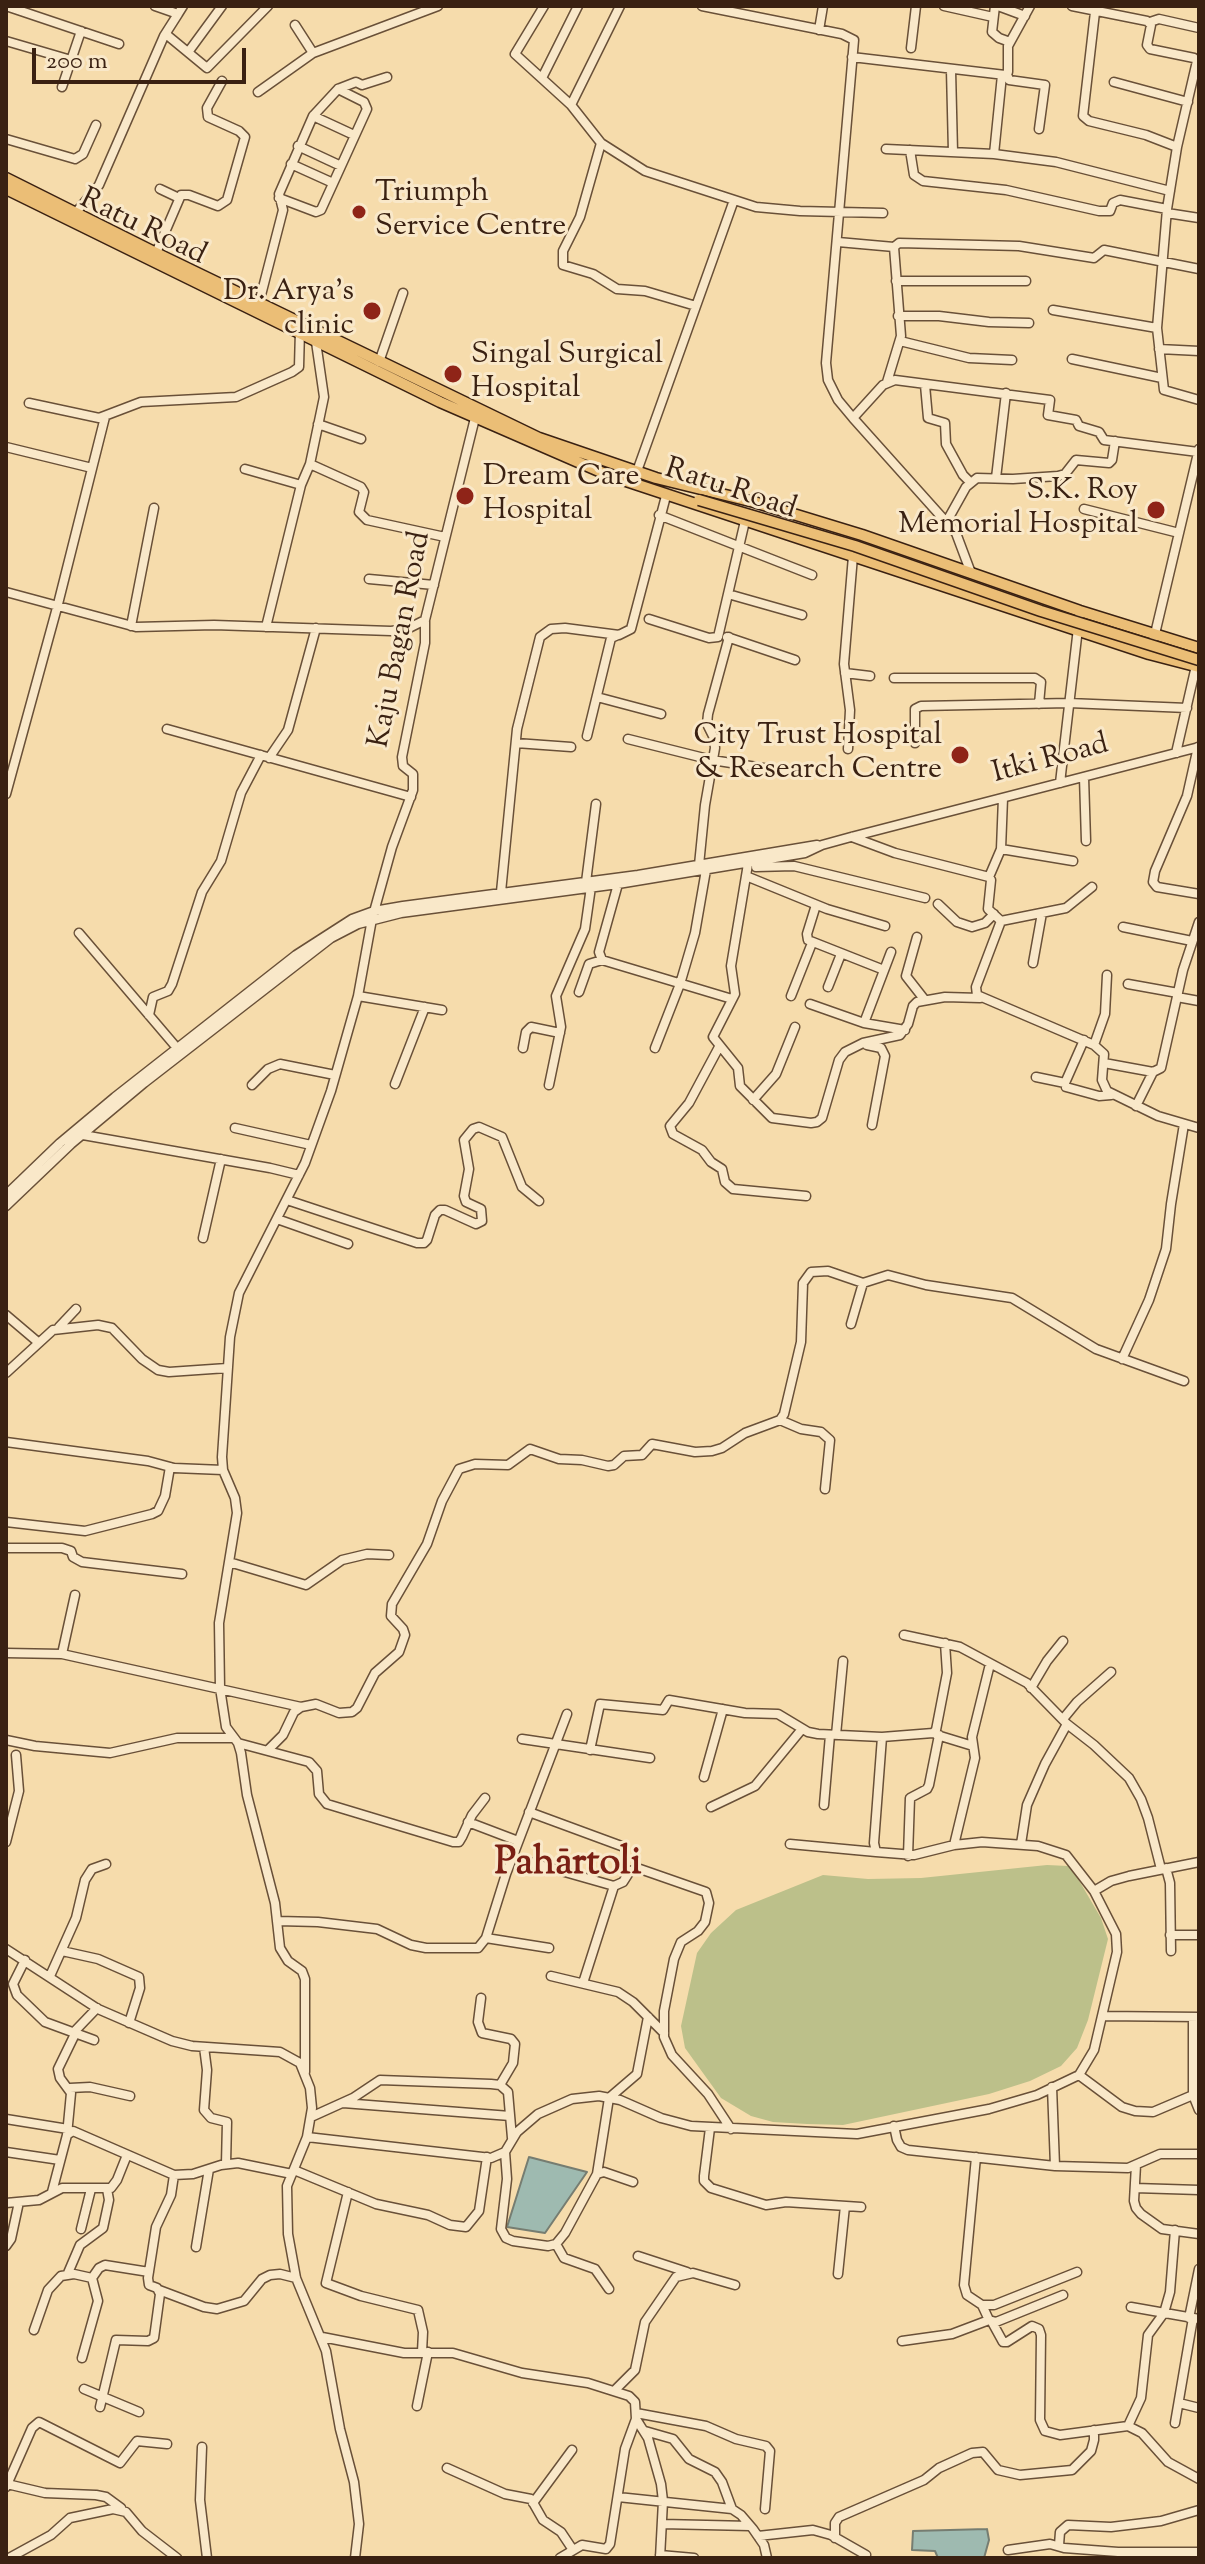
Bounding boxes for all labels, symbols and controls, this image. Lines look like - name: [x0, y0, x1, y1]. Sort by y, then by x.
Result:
- scale bar: [36, 32, 250, 82]
- text: 200 m: [46, 45, 108, 79]
- place label: Triumph Service Centre: [375, 177, 566, 248]
- street label: Ratu Road: [73, 183, 211, 275]
- marker: Triumph Service Centre: [350, 203, 368, 221]
- place label: Dr. Arya's clinic: [223, 276, 354, 346]
- marker: Dr. Arya's clinic: [361, 300, 383, 322]
- place label: Singal Surgical Hospital: [471, 339, 663, 410]
- marker: Singal Surgical Hospital: [442, 363, 464, 385]
- street label: Ratu Road: [660, 453, 800, 529]
- place label: Dream Care Hospital: [483, 461, 639, 532]
- place label: S.K. Roy Memorial Hospital: [898, 475, 1138, 546]
- marker: Dream Care Hospital: [454, 485, 476, 507]
- marker: S.K. Roy Memorial Hospital: [1145, 499, 1167, 521]
- street label: Kaju Bagan Road: [363, 529, 441, 751]
- place label: City Trust Hospital & Research Centre: [693, 720, 942, 790]
- street label: Itki Road: [989, 728, 1113, 794]
- marker: City Trust Hospital & Research Centre: [949, 744, 971, 766]
- district label: Pahārtoli: [495, 1844, 641, 1890]

